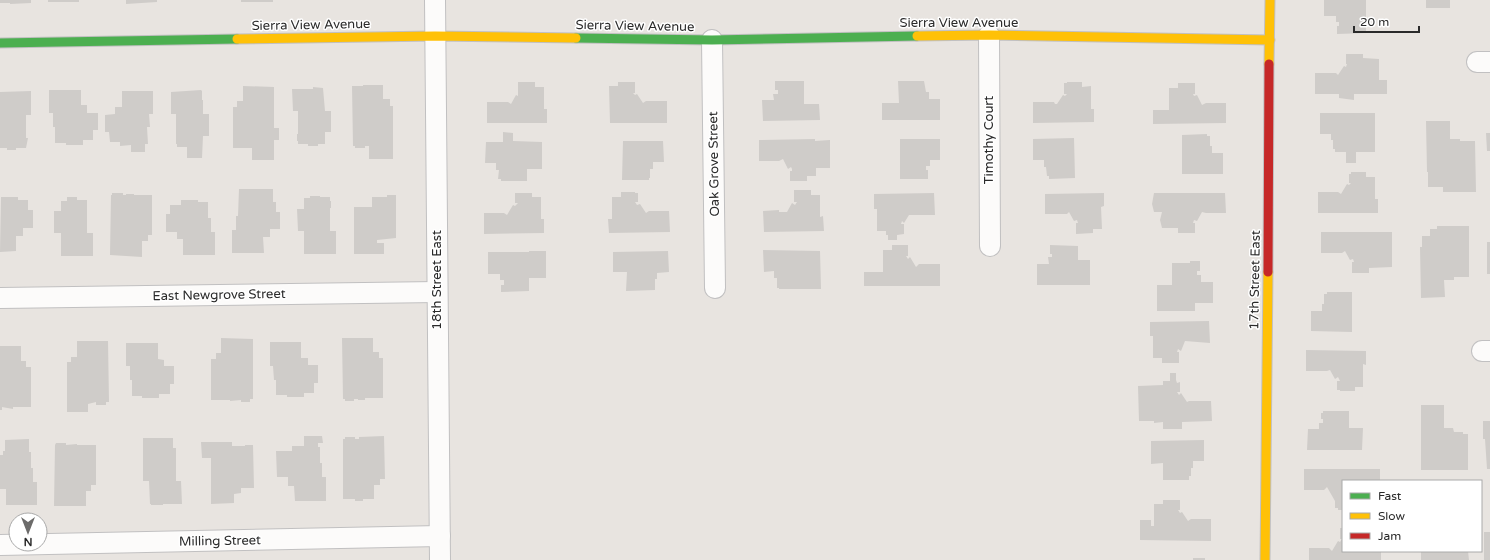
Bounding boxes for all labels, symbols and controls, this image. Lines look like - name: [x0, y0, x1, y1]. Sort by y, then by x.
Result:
- scale bar: [1354, 8, 1419, 34]
- street label: Sierra View Avenue: [900, 15, 1018, 31]
- text: 20 m: [1360, 15, 1389, 29]
- street label: Sierra View Avenue: [251, 16, 371, 34]
- street label: Sierra View Avenue: [575, 17, 695, 35]
- street label: Timothy Court: [981, 96, 997, 184]
- street label: Oak Grove Street: [705, 111, 723, 217]
- street label: 18th Street East: [429, 230, 445, 330]
- street label: 17th Street East: [1246, 230, 1264, 330]
- street label: East Newgrove Street: [152, 286, 286, 304]
- legend: [1342, 480, 1482, 552]
- text: Fast: [1378, 489, 1402, 503]
- text: Slow: [1378, 509, 1405, 523]
- north arrow: [8, 512, 48, 552]
- text: Jam: [1378, 529, 1401, 543]
- street label: Milling Street: [179, 532, 261, 550]
- text: N: [24, 535, 32, 548]

